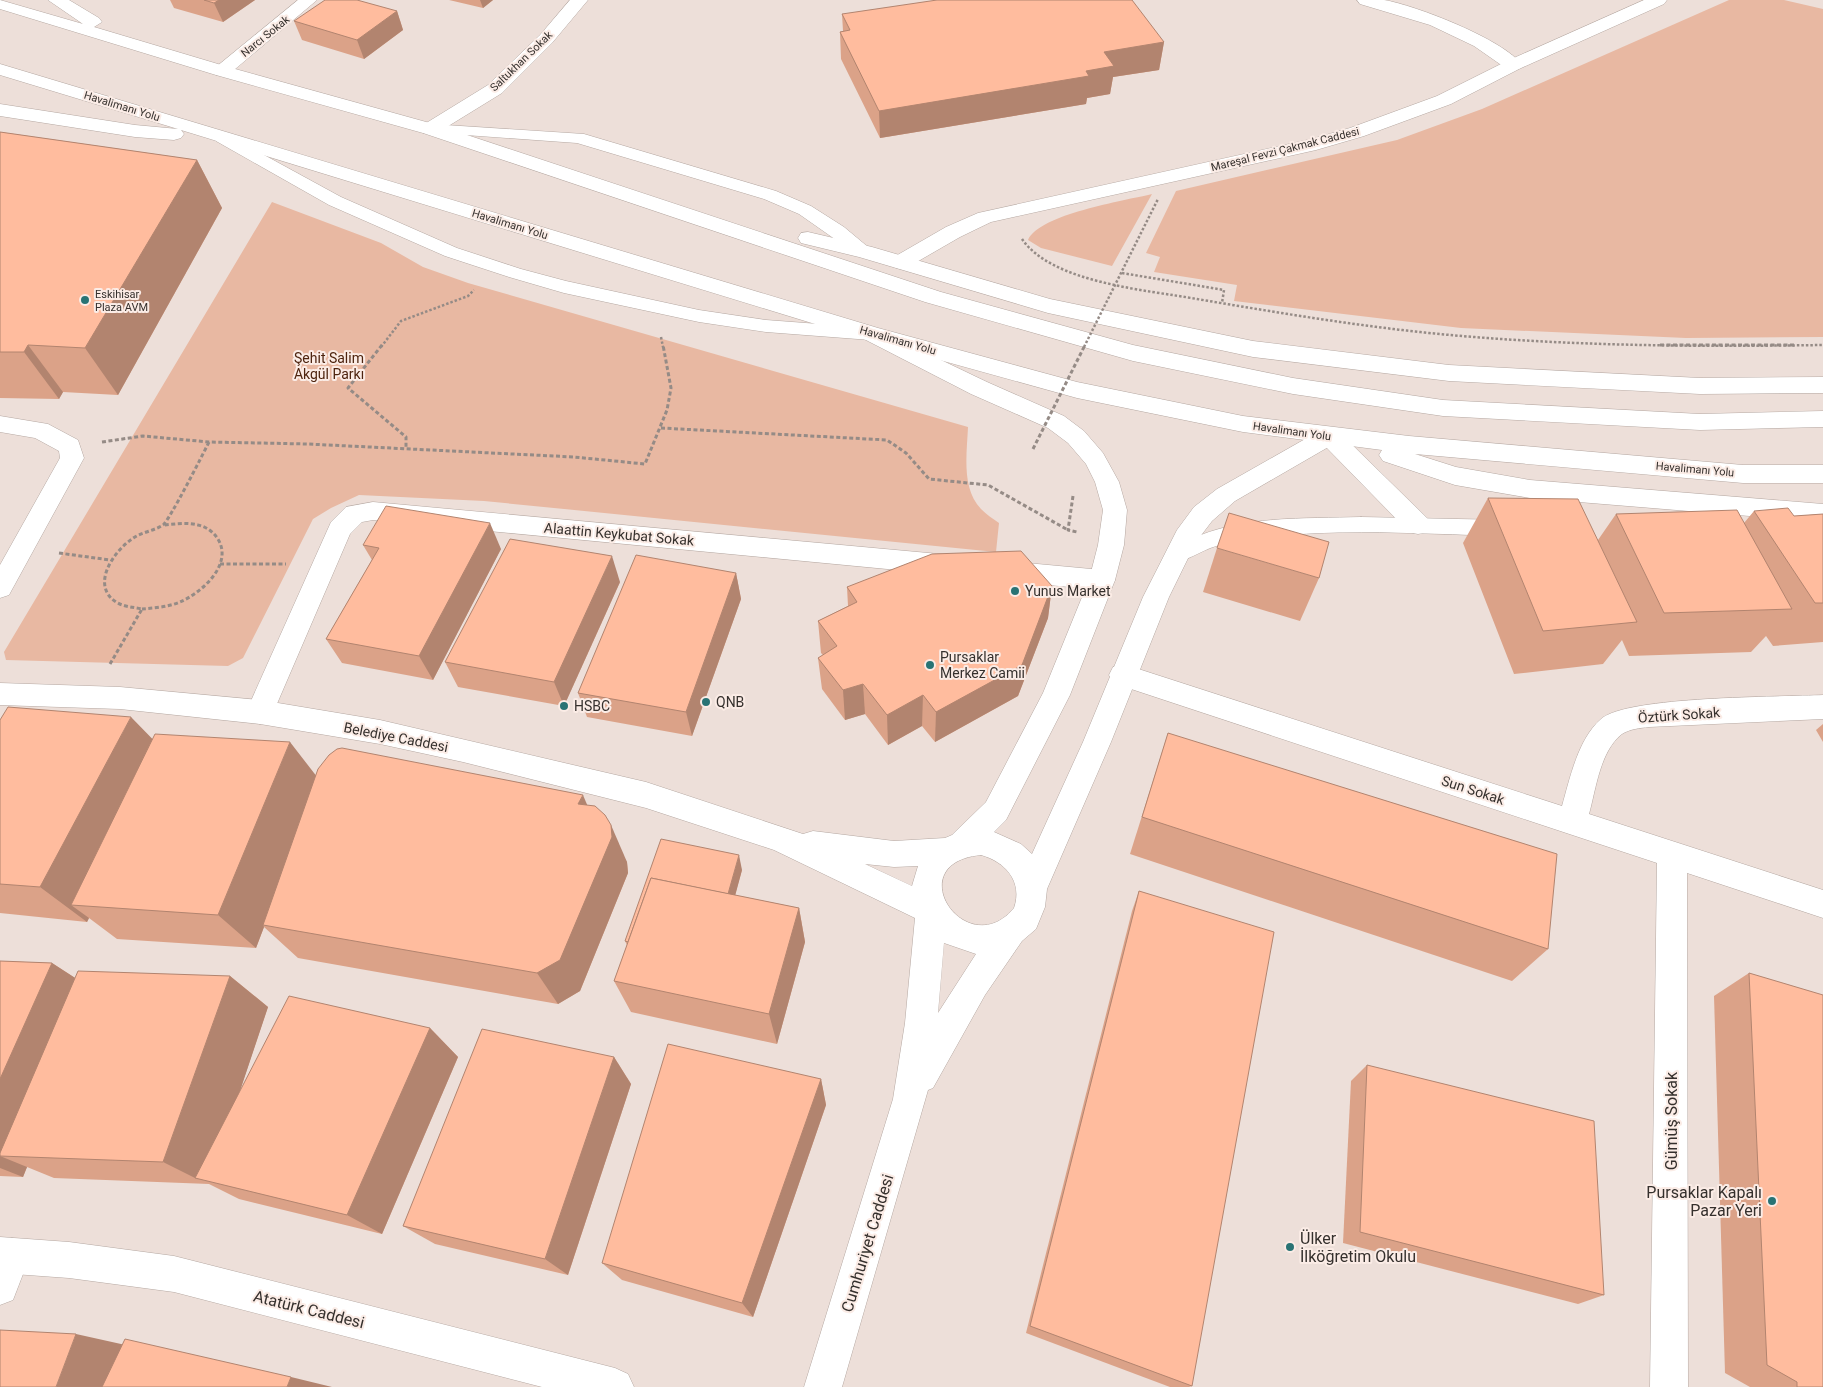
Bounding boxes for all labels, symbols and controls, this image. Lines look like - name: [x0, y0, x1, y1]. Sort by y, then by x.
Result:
- street label: Narcı Sokak: [238, 13, 293, 60]
- street label: Saltukhan Sokak: [488, 28, 555, 94]
- street label: Havalimanı Yolu: [82, 89, 161, 124]
- street label: Mareşal Fevzi Çakmak Caddesi: [1210, 125, 1361, 174]
- street label: Havalimanı Yolu: [470, 207, 549, 242]
- place label: Eskihisar Plaza AVM: [95, 288, 148, 314]
- marker: Eskihisar Plaza AVM: [79, 294, 91, 306]
- street label: Havalimanı Yolu: [858, 323, 938, 358]
- park label: Şehit Salim Akgül Parkı: [294, 350, 364, 382]
- street label: Havalimanı Yolu: [1252, 420, 1332, 443]
- street label: Havalimanı Yolu: [1655, 460, 1735, 479]
- street label: Alaattin Keykubat Sokak: [543, 519, 696, 549]
- place label: Yunus Market: [1025, 583, 1111, 599]
- marker: Yunus Market: [1009, 585, 1021, 597]
- place label: Pursaklar Merkez Camii: [940, 649, 1025, 681]
- marker: Pursaklar Merkez Camii: [924, 659, 936, 671]
- place label: QNB: [716, 694, 744, 710]
- marker: QNB: [700, 696, 712, 708]
- place label: HSBC: [574, 698, 610, 714]
- marker: HSBC: [558, 700, 570, 712]
- street label: Öztürk Sokak: [1637, 704, 1722, 726]
- street label: Belediye Caddesi: [342, 719, 450, 755]
- street label: Sun Sokak: [1439, 772, 1507, 808]
- street label: Gümüş Sokak: [1662, 1071, 1681, 1170]
- street label: Cumhuriyet Caddesi: [837, 1172, 897, 1314]
- place label: Pursaklar Kapalı Pazar Yeri: [1646, 1183, 1762, 1220]
- marker: Pursaklar Kapalı Pazar Yeri: [1766, 1195, 1778, 1207]
- place label: Ülker İlköğretim Okulu: [1300, 1229, 1416, 1266]
- marker: Ülker İlköğretim Okulu: [1284, 1241, 1296, 1253]
- street label: Atatürk Caddesi: [251, 1287, 366, 1332]

